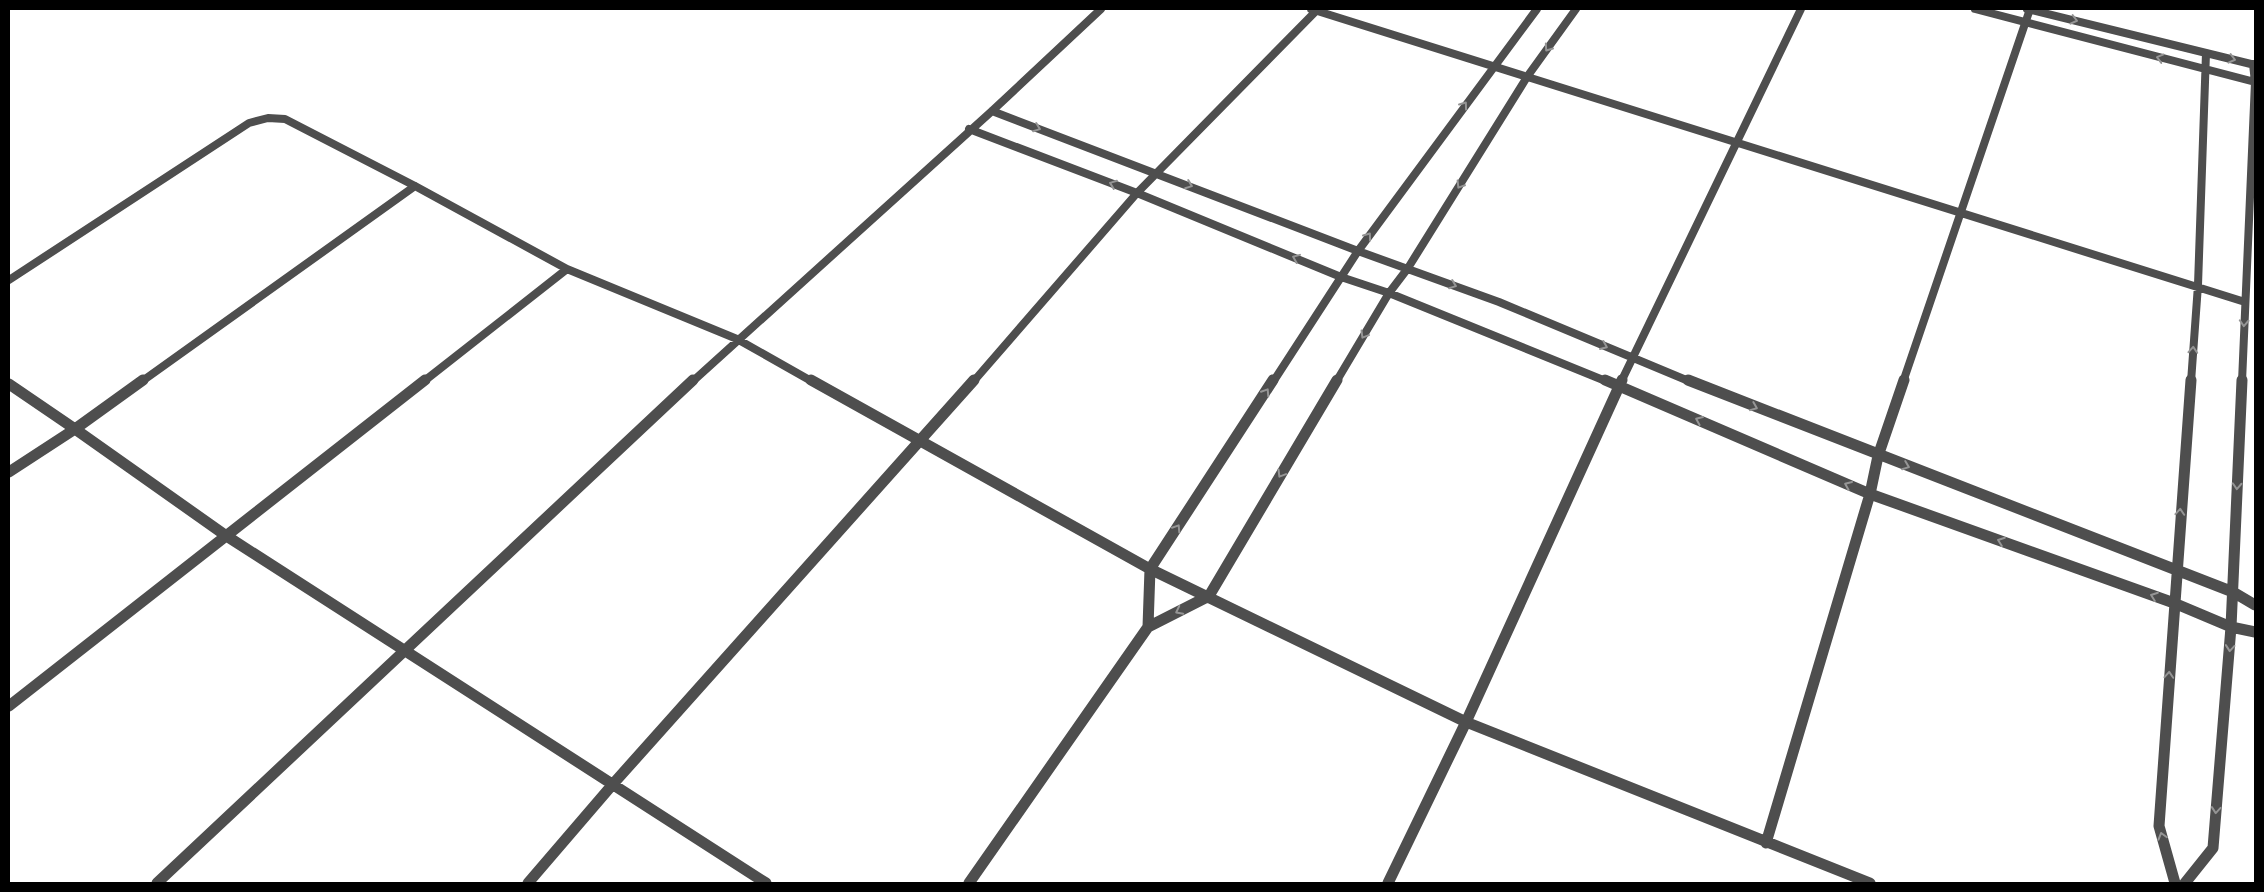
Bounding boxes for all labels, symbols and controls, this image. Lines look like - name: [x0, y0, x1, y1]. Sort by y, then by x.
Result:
- one-way arrow: [2070, 15, 2078, 25]
- one-way arrow: [1545, 43, 1554, 52]
- one-way arrow: [2155, 53, 2164, 64]
- one-way arrow: [2227, 53, 2236, 64]
- one-way arrow: [1458, 101, 1467, 111]
- one-way arrow: [1033, 122, 1041, 132]
- one-way arrow: [1109, 180, 1117, 190]
- one-way arrow: [1185, 180, 1193, 190]
- one-way arrow: [1456, 180, 1466, 189]
- one-way arrow: [1362, 232, 1371, 242]
- one-way arrow: [1292, 254, 1300, 264]
- one-way arrow: [1448, 279, 1457, 289]
- one-way arrow: [2239, 320, 2250, 328]
- one-way arrow: [1361, 329, 1371, 338]
- one-way arrow: [1599, 340, 1608, 351]
- one-way arrow: [2187, 346, 2198, 354]
- one-way arrow: [1259, 388, 1269, 397]
- one-way arrow: [1750, 401, 1758, 411]
- one-way arrow: [1695, 416, 1704, 427]
- one-way arrow: [1901, 461, 1909, 471]
- one-way arrow: [1278, 469, 1288, 478]
- one-way arrow: [1844, 480, 1853, 491]
- one-way arrow: [2232, 482, 2243, 490]
- one-way arrow: [2175, 508, 2186, 516]
- one-way arrow: [1171, 524, 1180, 533]
- one-way arrow: [1997, 537, 2006, 547]
- one-way arrow: [2150, 592, 2158, 602]
- one-way arrow: [1175, 605, 1184, 615]
- one-way arrow: [2224, 644, 2235, 652]
- one-way arrow: [2163, 670, 2174, 678]
- one-way arrow: [2211, 806, 2222, 814]
- one-way arrow: [2157, 833, 2167, 841]

